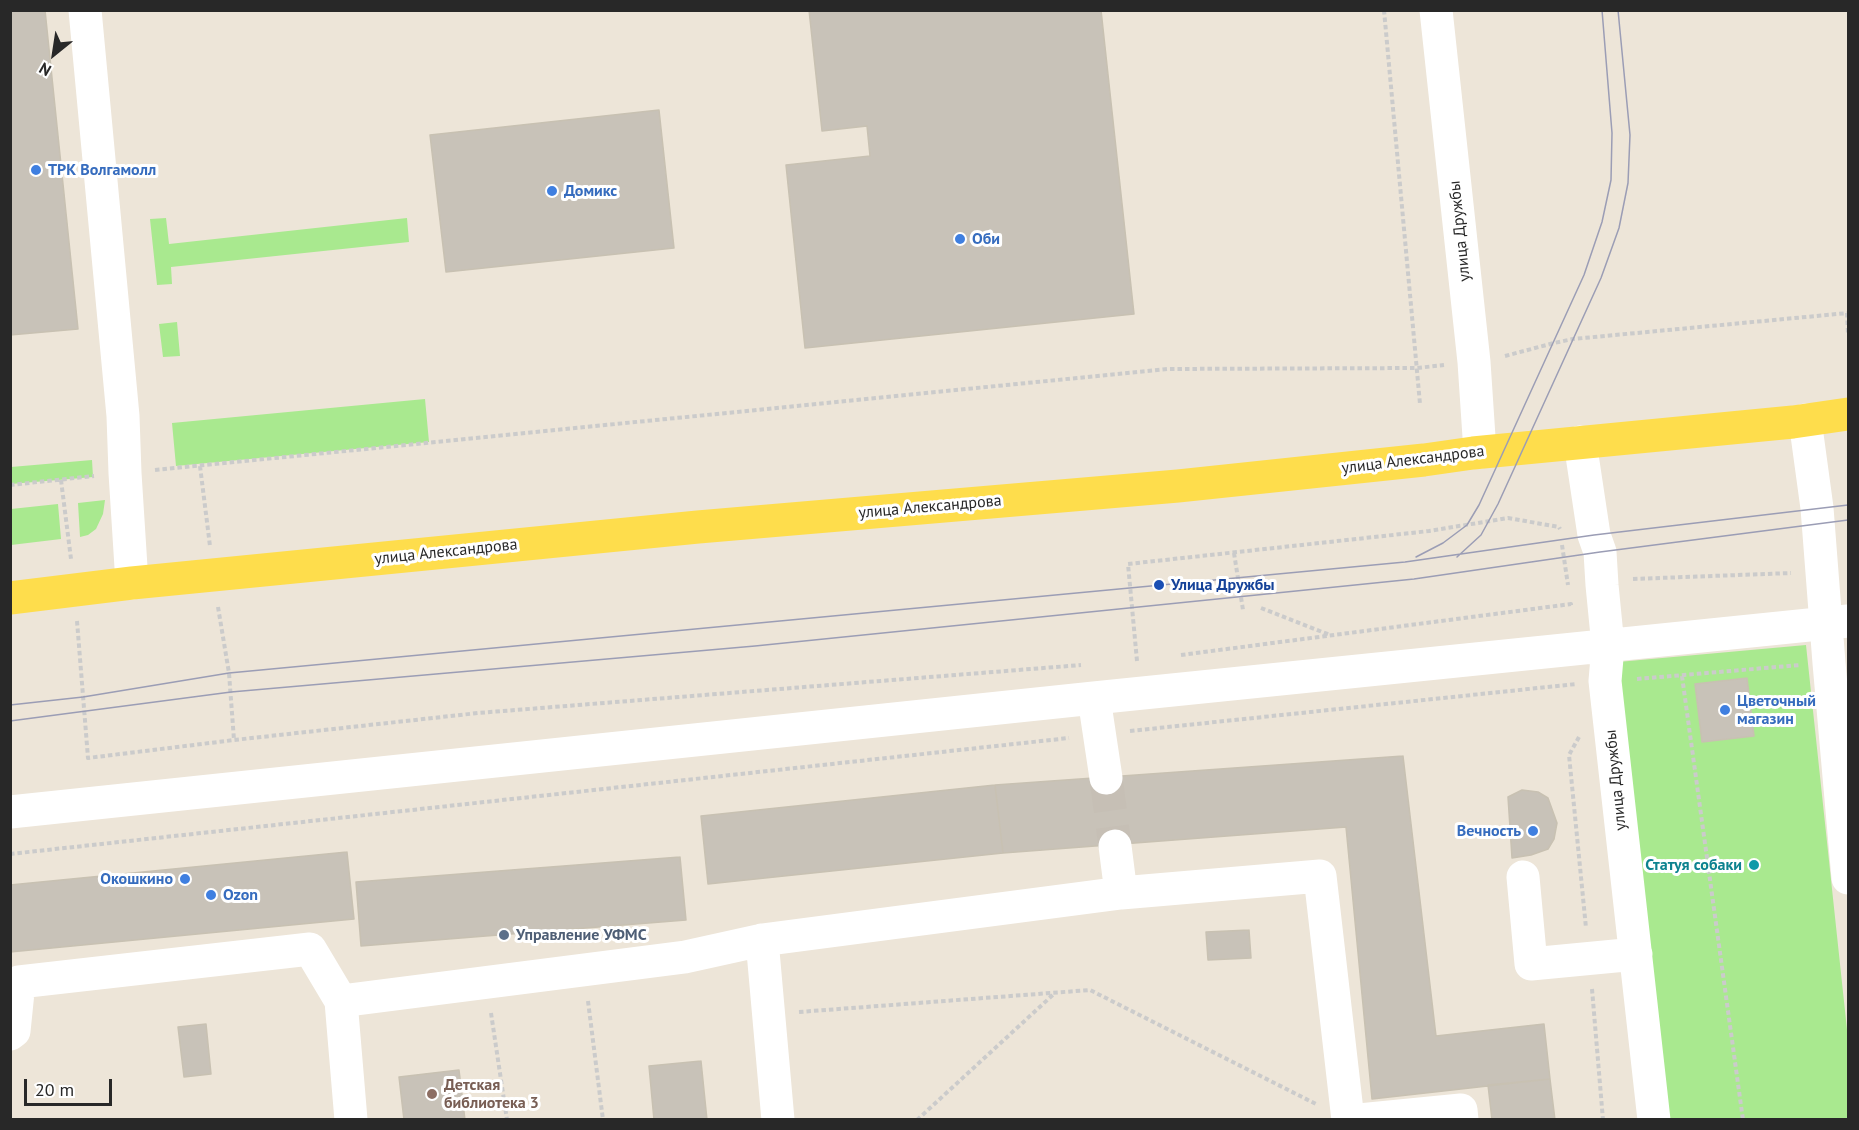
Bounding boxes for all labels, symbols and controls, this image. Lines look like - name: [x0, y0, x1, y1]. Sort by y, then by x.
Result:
- north arrow: [24, 24, 84, 84]
- text: N: [35, 58, 55, 81]
- place label: ТРК Волгамолл: [48, 160, 156, 180]
- marker: ТРК Волгамолл: [29, 163, 43, 177]
- street label: улица Дружбы: [1445, 180, 1475, 282]
- place label: Домикс: [564, 181, 617, 201]
- marker: Домикс: [545, 184, 559, 198]
- place label: Оби: [972, 229, 1000, 249]
- marker: Оби: [953, 232, 967, 246]
- street label: улица Александрова: [1341, 442, 1485, 478]
- street label: улица Александрова: [858, 491, 1002, 523]
- street label: улица Александрова: [374, 535, 518, 569]
- place label: Улица Дружбы: [1171, 575, 1275, 595]
- marker: Улица Дружбы: [1152, 578, 1166, 592]
- place label: Цветочный магазин: [1737, 691, 1816, 729]
- marker: Цветочный магазин: [1718, 703, 1732, 717]
- street label: улица Дружбы: [1601, 729, 1631, 831]
- place label: Вечность: [1457, 821, 1521, 841]
- marker: Вечность: [1526, 824, 1540, 838]
- place label: Статуя собаки: [1645, 855, 1742, 875]
- marker: Статуя собаки: [1747, 858, 1761, 872]
- place label: Окошкино: [100, 869, 173, 889]
- marker: Окошкино: [178, 872, 192, 886]
- place label: Ozon: [223, 885, 258, 905]
- marker: Ozon: [204, 888, 218, 902]
- place label: Управление УФМС: [516, 925, 647, 945]
- marker: Управление УФМС: [497, 928, 511, 942]
- scale bar: [27, 1067, 116, 1105]
- place label: Детская библиотека 3: [444, 1075, 539, 1113]
- text: 20 m: [35, 1078, 74, 1101]
- marker: Детская библиотека 3: [425, 1087, 439, 1101]

